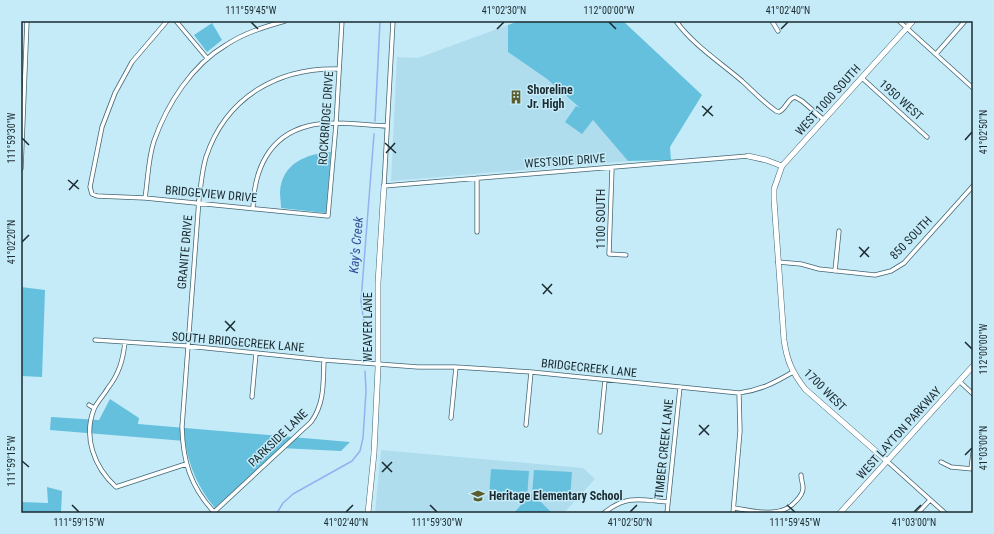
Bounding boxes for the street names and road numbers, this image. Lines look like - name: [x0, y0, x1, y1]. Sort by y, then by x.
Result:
- street label: WEST 1000 SOUTH: [793, 62, 863, 138]
- street label: ROCKBRIDGE DRIVE: [316, 70, 336, 166]
- street label: 1950 WEST: [876, 77, 926, 123]
- street label: WESTSIDE DRIVE: [524, 151, 606, 171]
- street label: BRIDGEVIEW DRIVE: [164, 183, 258, 205]
- street label: 1100 SOUTH: [594, 189, 608, 249]
- street label: GRANITE DRIVE: [175, 214, 195, 290]
- street label: 850 SOUTH: [887, 214, 935, 262]
- street label: WEAVER LANE: [361, 292, 375, 362]
- street label: SOUTH BRIDGECREEK LANE: [171, 329, 305, 355]
- street label: BRIDGECREEK LANE: [540, 356, 638, 380]
- street label: 1700 WEST: [801, 366, 849, 414]
- street label: WEST LAYTON PARKWAY: [854, 383, 945, 482]
- street label: TIMBER CREEK LANE: [652, 398, 676, 500]
- street label: PARKSIDE LANE: [246, 406, 310, 470]

